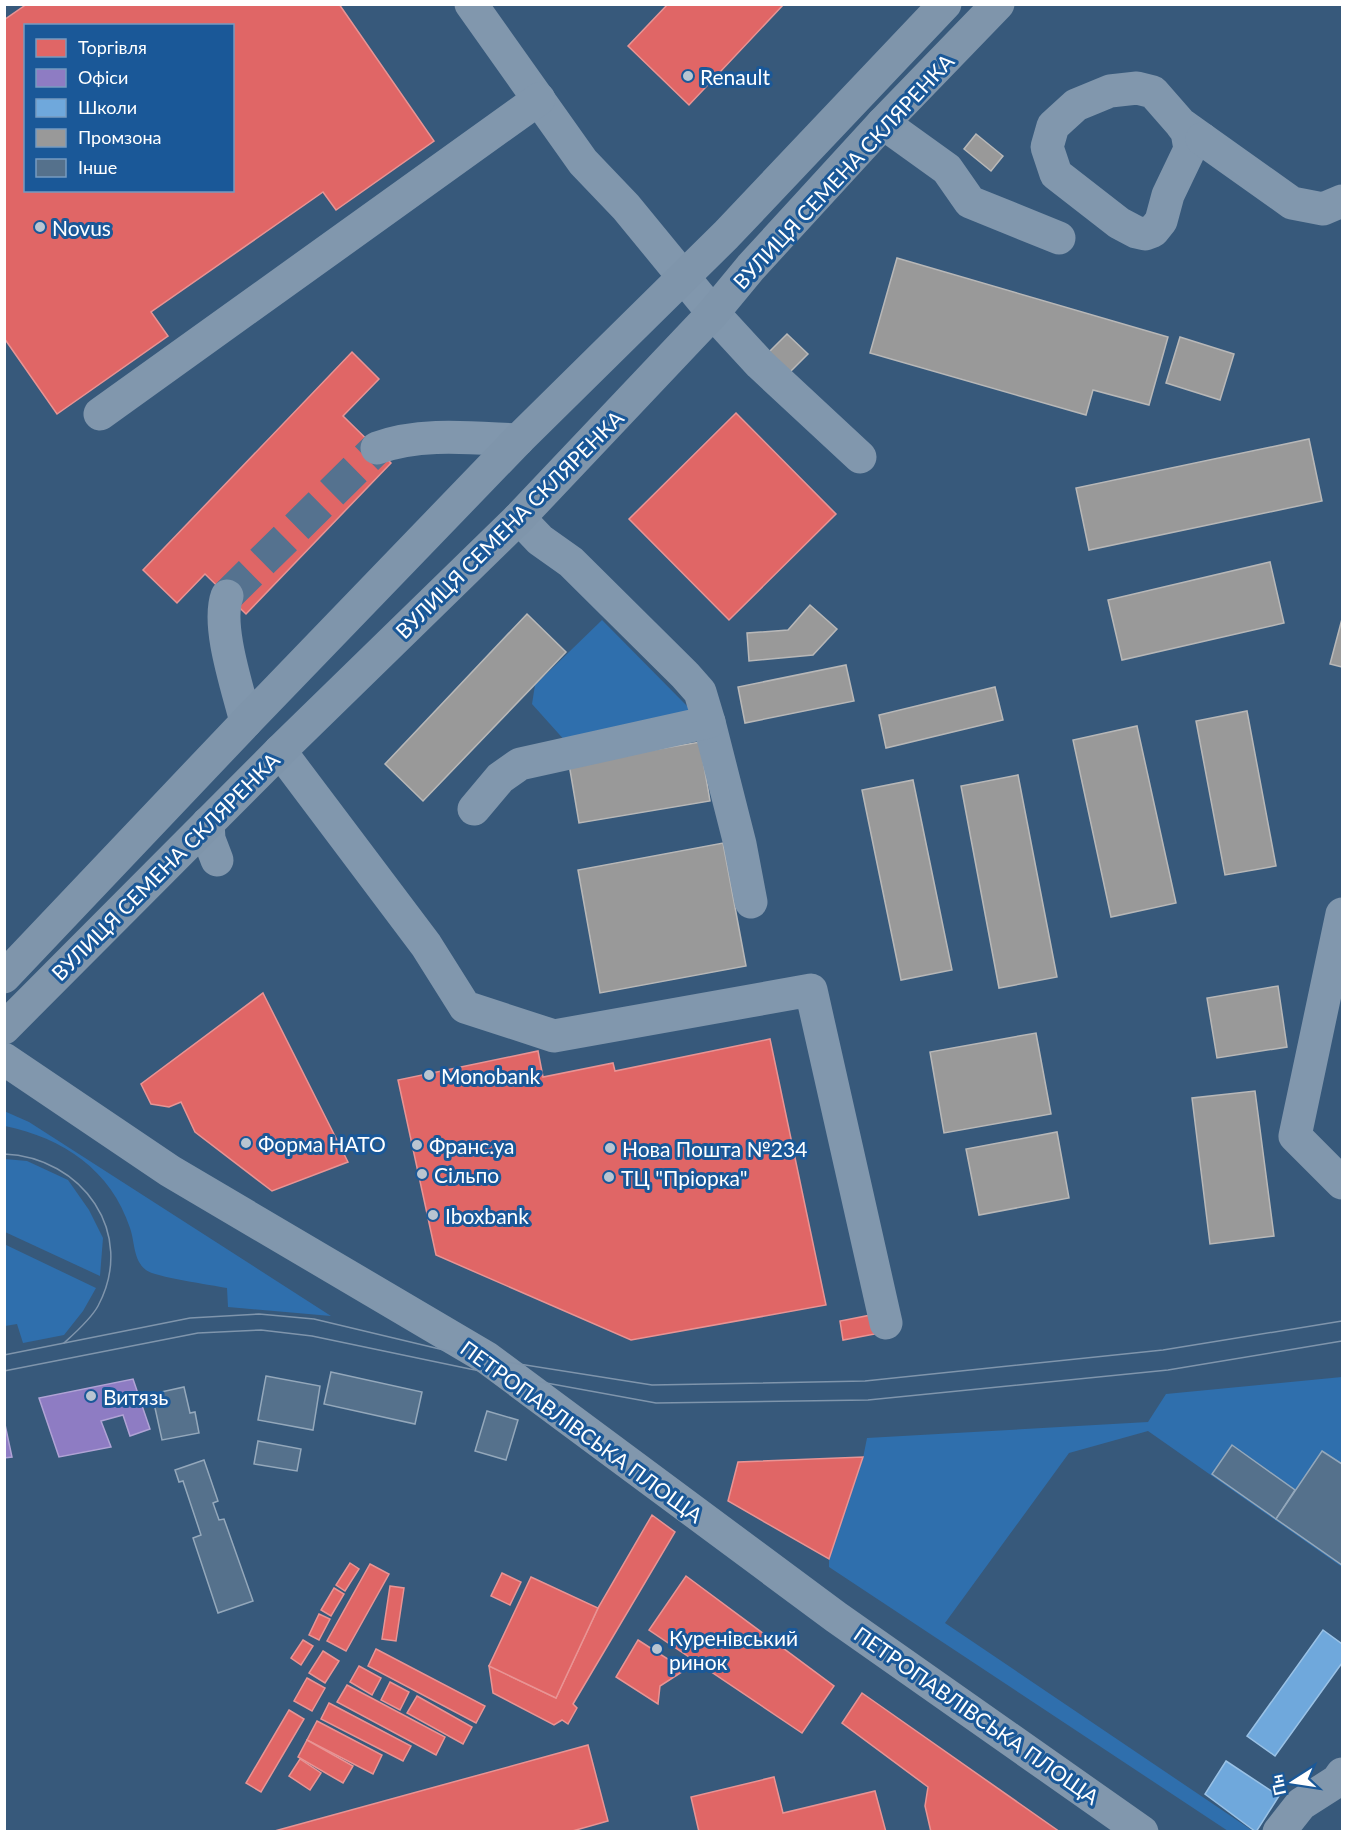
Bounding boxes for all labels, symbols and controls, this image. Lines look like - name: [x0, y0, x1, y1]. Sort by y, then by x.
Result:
- legend: [24, 24, 234, 192]
- text: Торгівля: [78, 36, 147, 58]
- street label: ВУЛИЦЯ СЕМЕНА СКЛЯРЕНКА: [727, 48, 959, 294]
- place label: Renault: [700, 64, 770, 89]
- text: Офіси: [78, 66, 128, 88]
- marker: Renault: [681, 69, 695, 83]
- text: Школи: [78, 96, 137, 118]
- text: Промзона: [78, 126, 161, 148]
- text: Інше: [78, 156, 117, 178]
- place label: Novus: [52, 215, 111, 240]
- marker: Novus: [33, 220, 47, 234]
- street label: ВУЛИЦЯ СЕМЕНА СКЛЯРЕНКА: [390, 404, 629, 643]
- street label: ВУЛИЦЯ СЕМЕНА СКЛЯРЕНКА: [46, 746, 285, 985]
- place label: Monobank: [441, 1063, 541, 1088]
- marker: Monobank: [422, 1068, 436, 1082]
- place label: Форма НАТО: [258, 1131, 386, 1156]
- place label: Франс.уа: [429, 1133, 515, 1158]
- marker: Форма НАТО: [239, 1136, 253, 1150]
- place label: Нова Пошта №234: [622, 1136, 807, 1161]
- marker: Франс.уа: [410, 1138, 424, 1152]
- marker: Нова Пошта №234: [603, 1141, 617, 1155]
- place label: Сільпо: [434, 1162, 499, 1187]
- place label: ТЦ "Пріорка": [621, 1165, 748, 1190]
- marker: Сільпо: [415, 1167, 429, 1181]
- marker: ТЦ "Пріорка": [602, 1170, 616, 1184]
- place label: Iboxbank: [445, 1203, 529, 1228]
- marker: Iboxbank: [426, 1208, 440, 1222]
- street label: ПЕТРОПАВЛІВСЬКА ПЛОЩА: [456, 1335, 709, 1528]
- place label: Витязь: [103, 1384, 168, 1409]
- marker: Витязь: [84, 1389, 98, 1403]
- street label: ПЕТРОПАВЛІВСЬКА ПЛОЩА: [850, 1621, 1105, 1810]
- place label: Куренівський ринок: [669, 1625, 798, 1674]
- marker: Куренівський ринок: [650, 1642, 664, 1656]
- north arrow: [1263, 1752, 1323, 1812]
- text: Пн: [1266, 1773, 1289, 1797]

